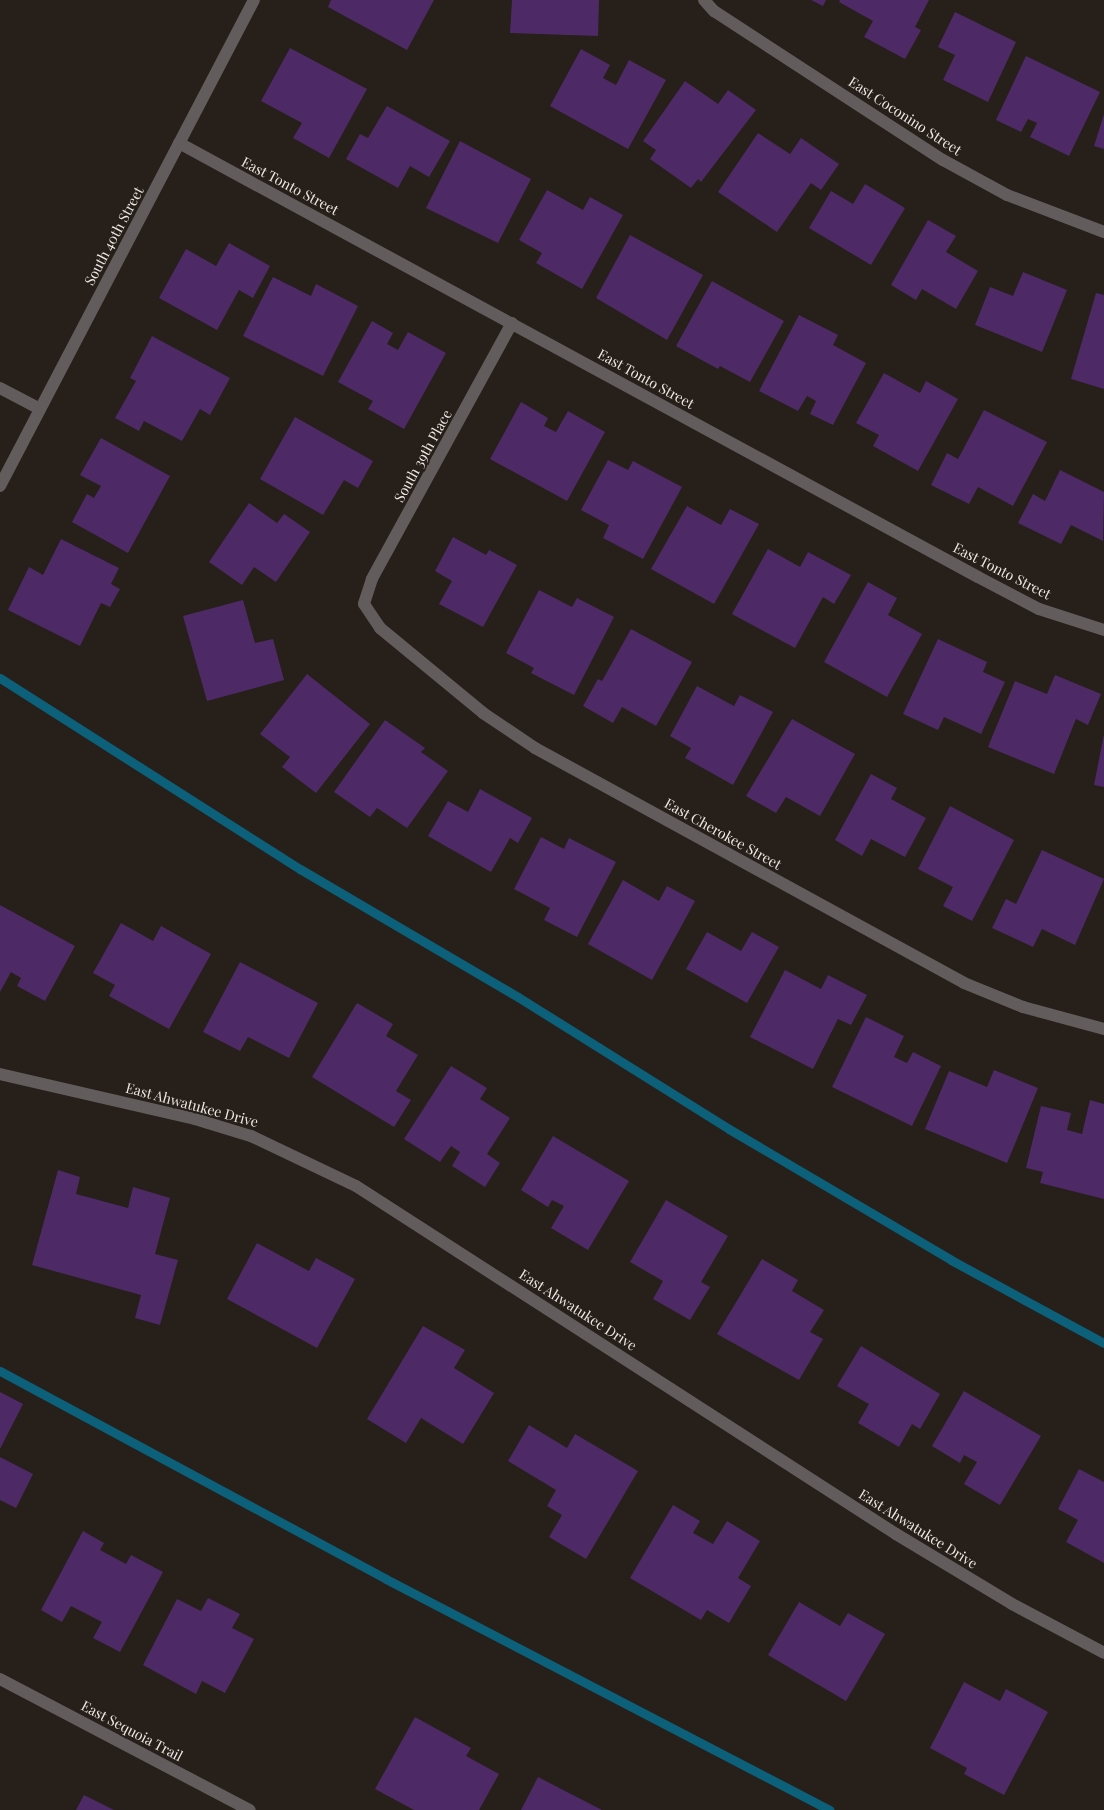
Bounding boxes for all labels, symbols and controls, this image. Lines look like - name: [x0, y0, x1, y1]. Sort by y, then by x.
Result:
- street label: East Coconino Street: [845, 73, 965, 159]
- street label: East Tonto Street: [238, 153, 342, 219]
- street label: South 40th Street: [81, 184, 147, 288]
- street label: East Tonto Street: [595, 345, 697, 413]
- street label: South 39th Place: [391, 407, 455, 505]
- street label: East Tonto Street: [950, 539, 1054, 603]
- street label: East Cherokee Street: [662, 795, 784, 873]
- street label: East Ahwatukee Drive: [124, 1079, 260, 1131]
- street label: East Ahwatukee Drive: [516, 1266, 640, 1354]
- street label: East Ahwatukee Drive: [855, 1486, 981, 1572]
- street label: East Sequoia Trail: [78, 1697, 186, 1765]

